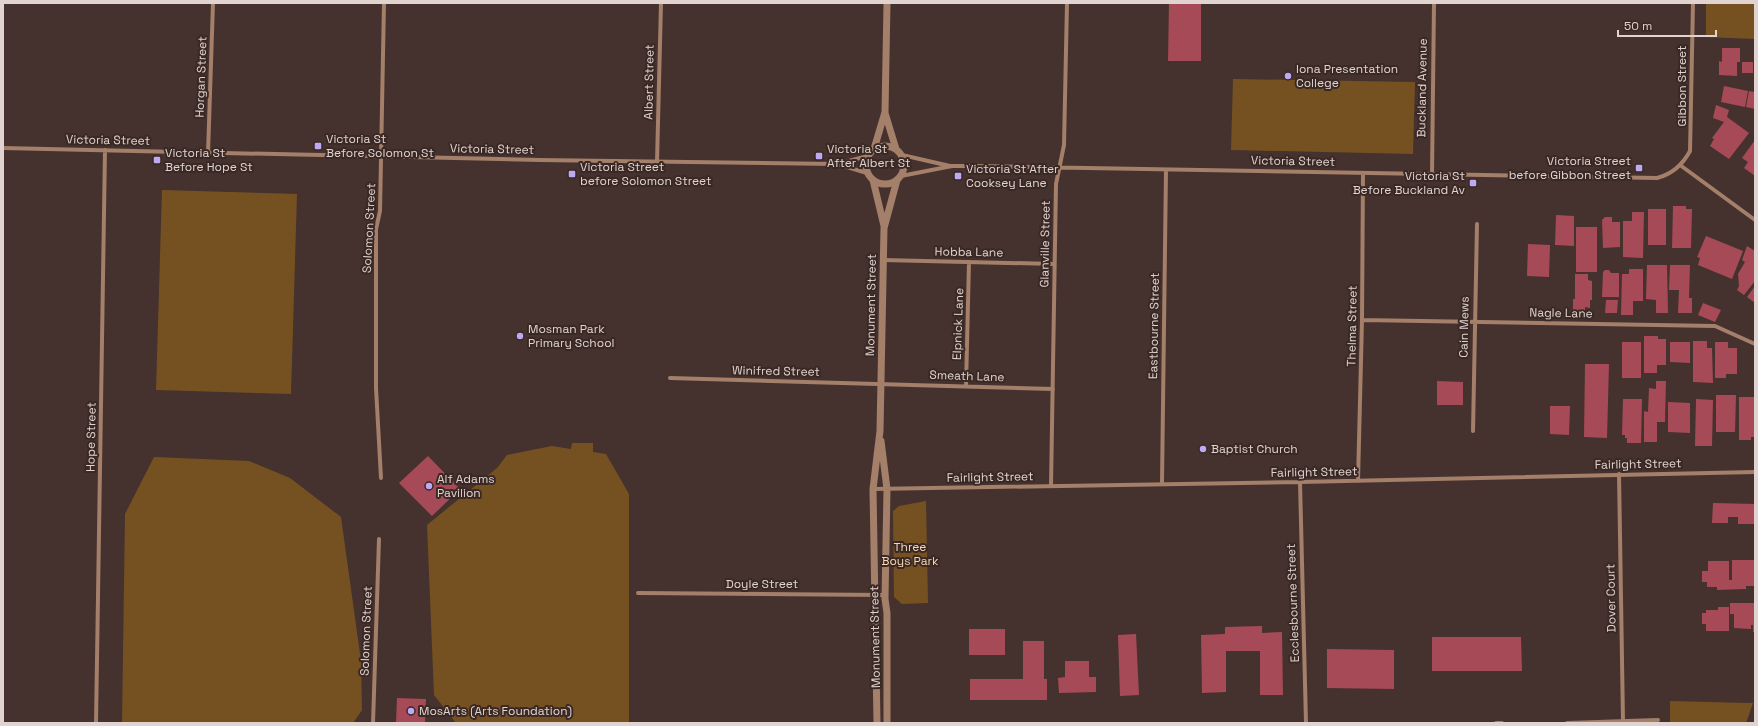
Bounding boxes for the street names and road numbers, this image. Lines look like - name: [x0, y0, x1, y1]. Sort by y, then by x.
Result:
- street label: Horgan Street: [192, 36, 210, 118]
- street label: Buckland Avenue: [1413, 38, 1431, 138]
- street label: Albert Street: [640, 44, 658, 120]
- street label: Gibbon Street: [1674, 46, 1690, 126]
- street label: Victoria Street: [66, 131, 150, 149]
- street label: Victoria Street: [450, 140, 534, 158]
- street label: Victoria Street: [1251, 152, 1335, 170]
- street label: Solomon Street: [359, 183, 379, 273]
- street label: Glanville Street: [1036, 200, 1054, 288]
- street label: Hobba Lane: [935, 243, 1003, 261]
- street label: Monument Street: [862, 254, 880, 356]
- street label: Eastbourne Street: [1145, 273, 1163, 379]
- street label: Thelma Street: [1343, 285, 1361, 367]
- street label: Elpnick Lane: [949, 288, 967, 360]
- street label: Cain Mews: [1455, 296, 1473, 358]
- street label: Nagle Lane: [1529, 304, 1593, 322]
- street label: Winifred Street: [732, 362, 820, 380]
- street label: Smeath Lane: [929, 367, 1005, 385]
- street label: Hope Street: [82, 402, 100, 472]
- street label: Fairlight Street: [1594, 455, 1682, 473]
- street label: Fairlight Street: [1270, 463, 1358, 481]
- street label: Fairlight Street: [946, 468, 1034, 486]
- street label: Ecclesbourne Street: [1283, 543, 1303, 663]
- street label: Dover Court: [1602, 564, 1620, 632]
- street label: Doyle Street: [726, 576, 798, 592]
- street label: Solomon Street: [356, 586, 376, 676]
- street label: Monument Street: [866, 586, 884, 688]

